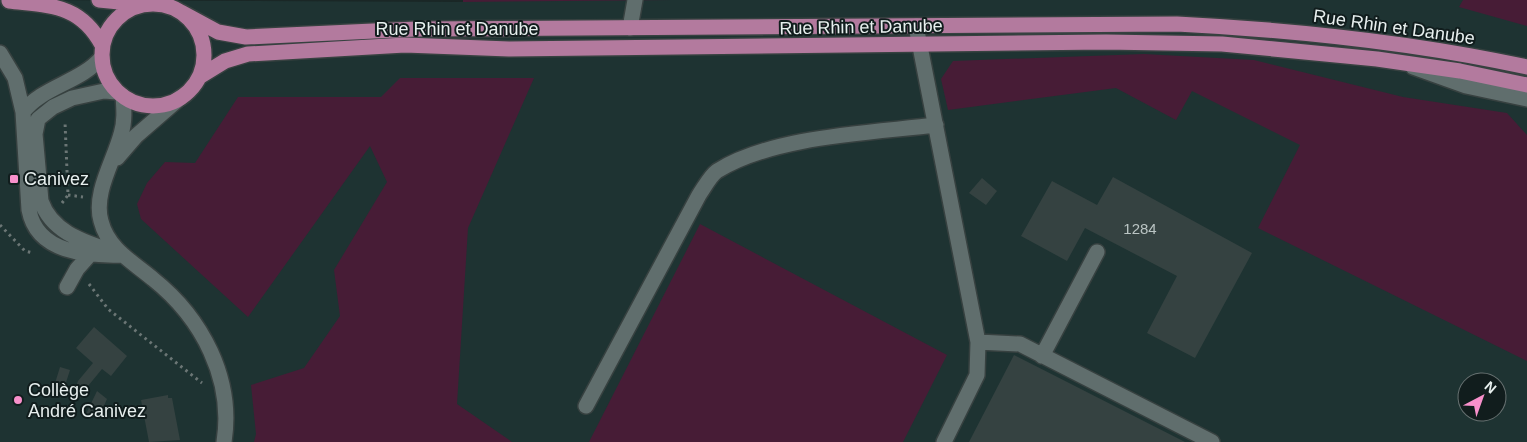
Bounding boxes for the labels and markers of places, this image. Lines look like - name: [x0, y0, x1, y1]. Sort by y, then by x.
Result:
- place label: Canivez: [24, 169, 89, 189]
- marker: Canivez: [8, 173, 20, 185]
- place label: Collège André Canivez: [28, 380, 146, 421]
- marker: Collège André Canivez: [12, 394, 24, 406]

